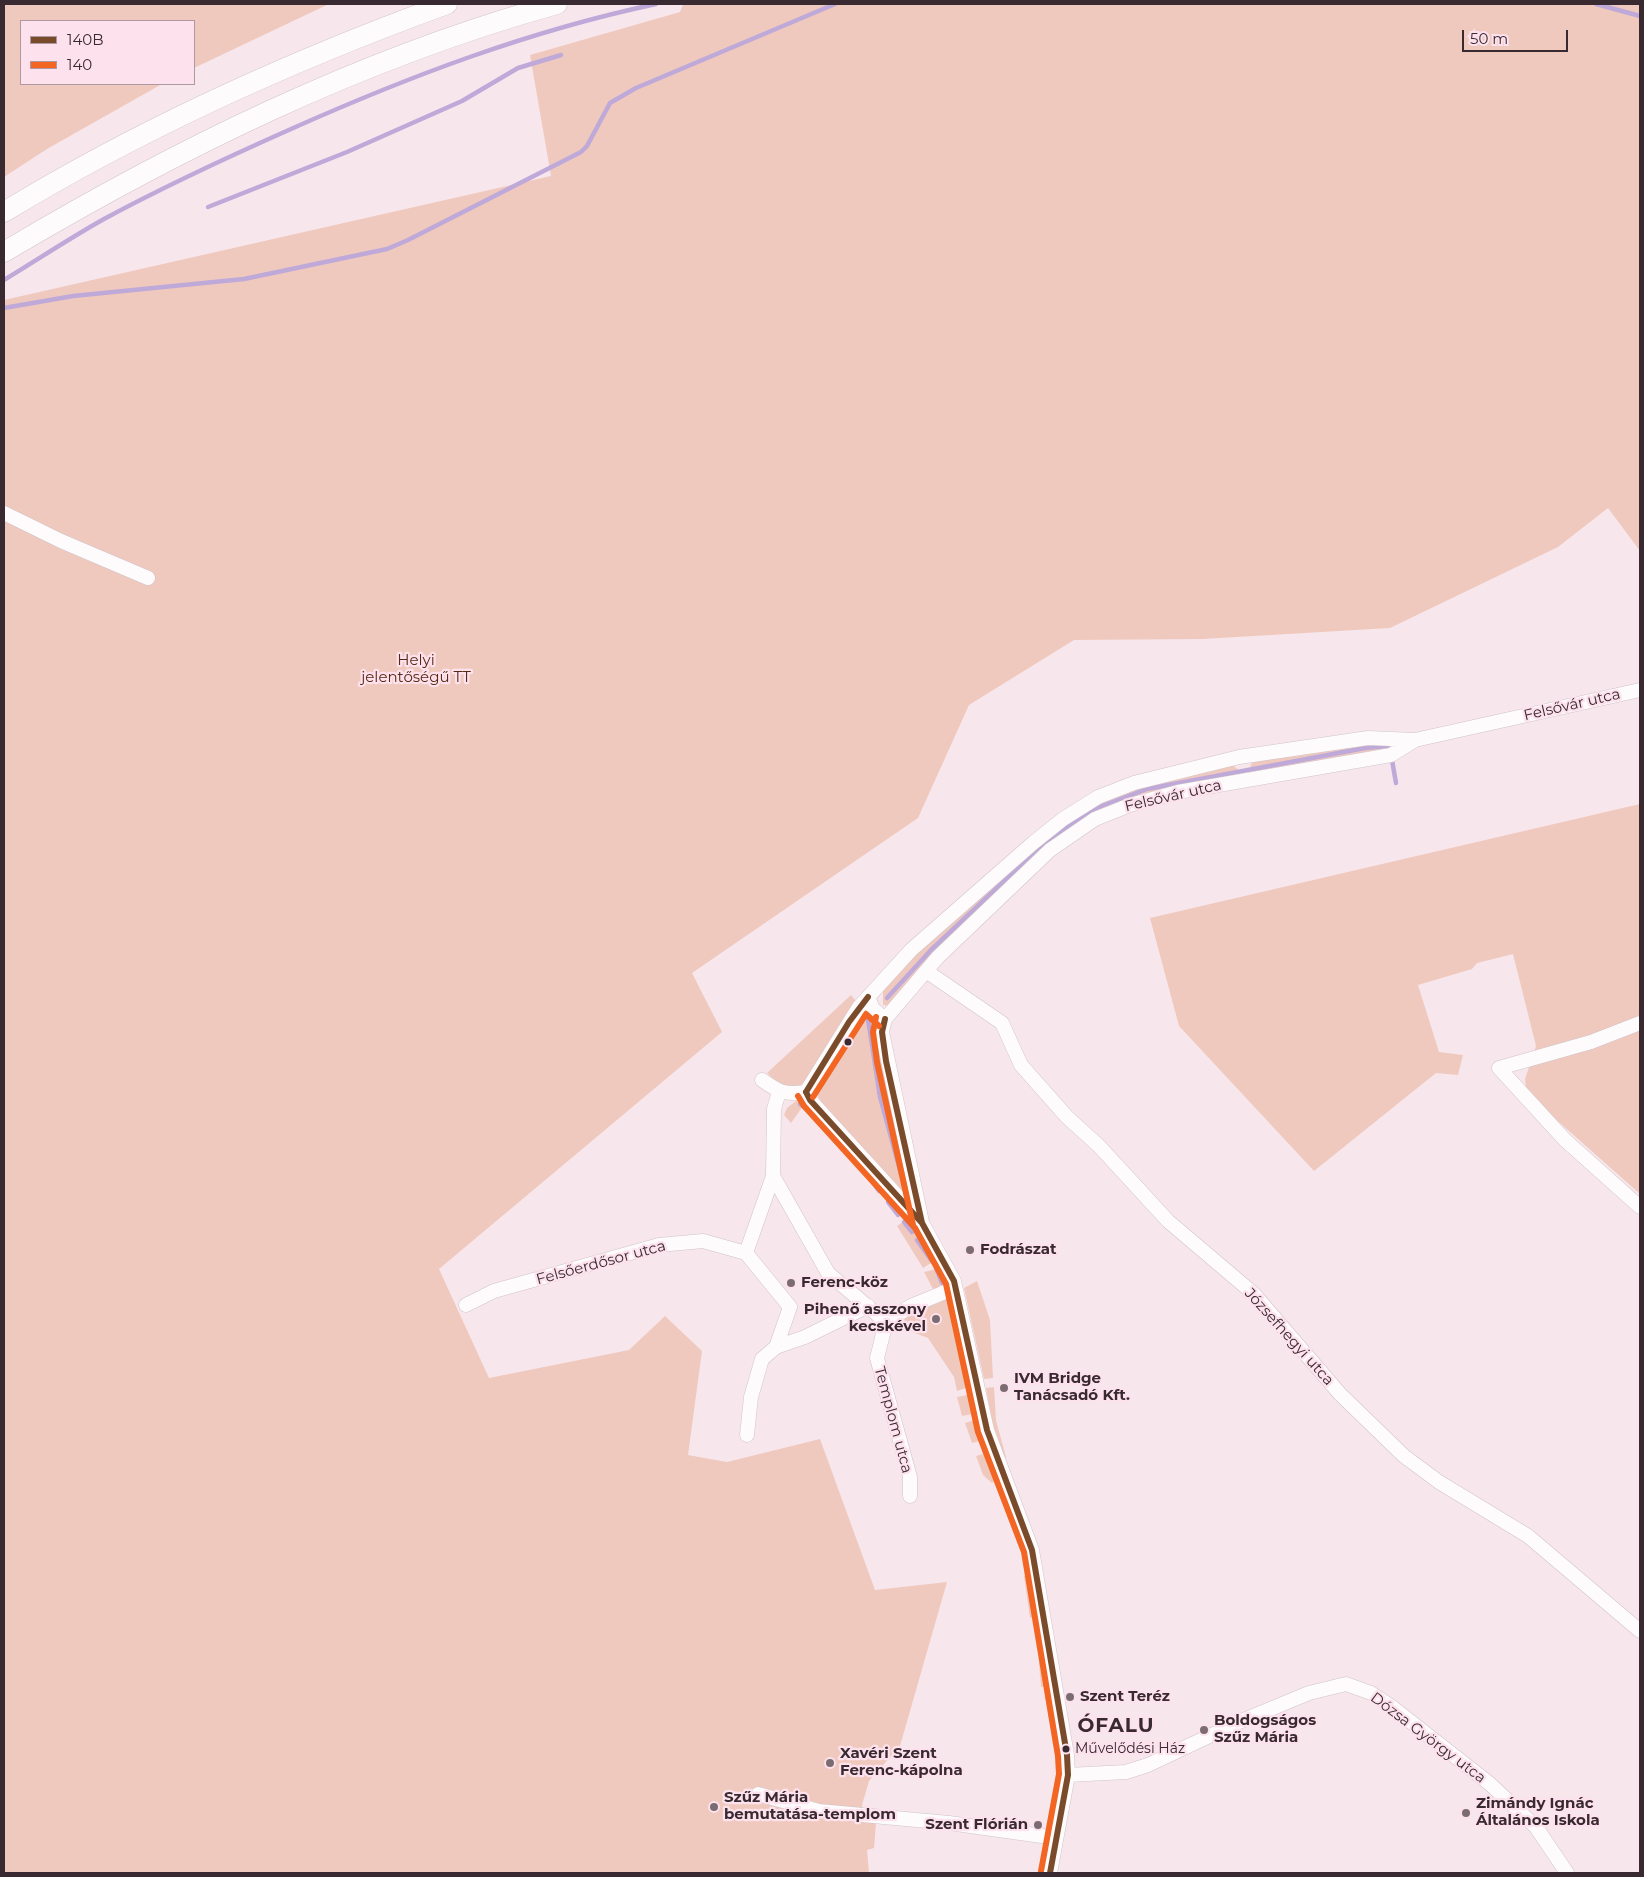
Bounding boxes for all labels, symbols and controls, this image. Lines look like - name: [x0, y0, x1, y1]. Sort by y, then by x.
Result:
- legend: [20, 20, 195, 85]
- scale bar: [1464, 20, 1570, 52]
- text: 50 m: [1470, 29, 1508, 48]
- text: 140B: [67, 30, 104, 49]
- text: 140: [67, 55, 92, 74]
- park label: Helyi jelentőségű TT: [361, 652, 471, 687]
- street label: Felsővár utca: [1522, 685, 1622, 725]
- street label: Felsővár utca: [1123, 776, 1223, 816]
- unlabelled marker: [843, 1037, 853, 1047]
- street label: Felsőerdősor utca: [534, 1237, 668, 1289]
- place label: Fodrászat: [980, 1241, 1057, 1259]
- marker: Fodrászat: [964, 1244, 976, 1256]
- place label: Ferenc-köz: [801, 1274, 888, 1292]
- marker: Ferenc-köz: [785, 1277, 797, 1289]
- street label: Józsefhegyi utca: [1241, 1285, 1337, 1389]
- place label: Pihenő asszony kecskével: [804, 1301, 926, 1336]
- marker: Pihenő asszony kecskével: [930, 1313, 942, 1325]
- street label: Templom utca: [870, 1365, 916, 1475]
- place label: IVM Bridge Tanácsadó Kft.: [1014, 1370, 1130, 1405]
- marker: IVM Bridge Tanácsadó Kft.: [998, 1382, 1010, 1394]
- place label: Szent Teréz: [1080, 1688, 1170, 1706]
- street label: Dózsa György utca: [1367, 1689, 1489, 1787]
- marker: Szent Teréz: [1064, 1691, 1076, 1703]
- place label: Boldogságos Szűz Mária: [1214, 1712, 1316, 1747]
- district label: ÓFALU: [1077, 1714, 1155, 1738]
- marker: Boldogságos Szűz Mária: [1198, 1724, 1210, 1736]
- place label: Művelődési Ház: [1075, 1741, 1185, 1757]
- marker: Művelődési Ház: [1061, 1744, 1071, 1754]
- place label: Xavéri Szent Ferenc-kápolna: [840, 1745, 963, 1780]
- marker: Xavéri Szent Ferenc-kápolna: [824, 1757, 836, 1769]
- place label: Szűz Mária bemutatása-templom: [724, 1789, 896, 1824]
- place label: Zimándy Ignác Általános Iskola: [1476, 1795, 1600, 1830]
- marker: Szűz Mária bemutatása-templom: [708, 1801, 720, 1813]
- marker: Zimándy Ignác Általános Iskola: [1460, 1807, 1472, 1819]
- place label: Szent Flórián: [925, 1816, 1028, 1834]
- marker: Szent Flórián: [1032, 1819, 1044, 1831]

